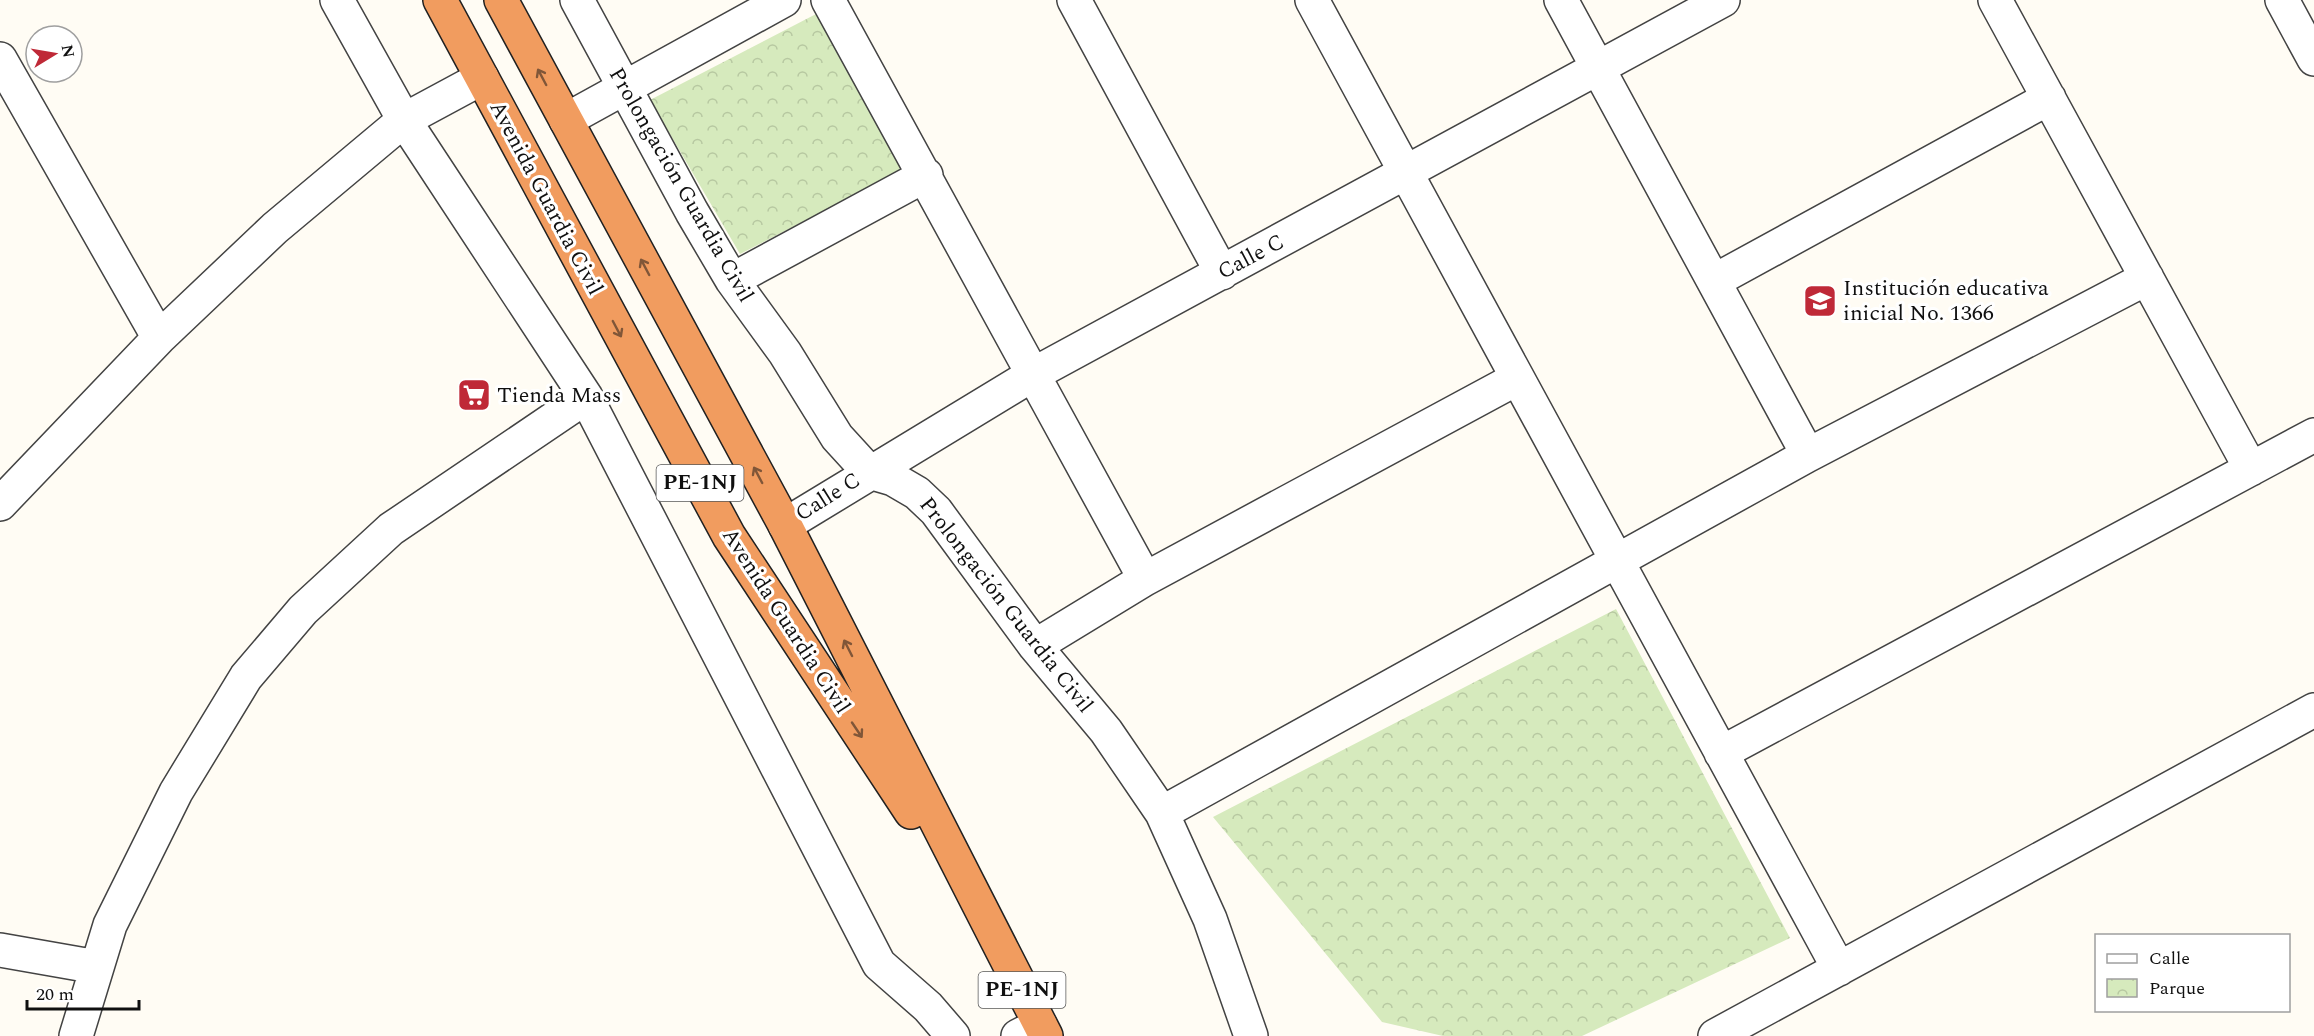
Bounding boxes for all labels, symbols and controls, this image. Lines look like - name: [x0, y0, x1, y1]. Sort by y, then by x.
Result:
- north arrow: [24, 24, 84, 84]
- text: N: [55, 43, 81, 60]
- street label: Prolongación Guardia Civil: [600, 61, 762, 309]
- one-way arrow: [536, 68, 547, 86]
- street label: Avenida Guardia Civil: [481, 95, 611, 301]
- street label: Calle C: [1212, 226, 1290, 288]
- one-way arrow: [639, 258, 650, 276]
- place label: Institución educativa inicial No. 1366: [1843, 272, 2049, 330]
- school or university icon: Institución educativa inicial No. 1366: [1802, 283, 1838, 319]
- one-way arrow: [611, 320, 623, 337]
- supermarket icon: Tienda Mass: [456, 377, 492, 413]
- place label: Tienda Mass: [497, 379, 621, 412]
- street label: Calle C: [789, 464, 867, 530]
- road number: PE-1NJ: [656, 465, 744, 501]
- one-way arrow: [752, 467, 764, 484]
- street label: Prolongación Guardia Civil: [911, 490, 1101, 720]
- street label: Avenida Guardia Civil: [713, 521, 859, 721]
- one-way arrow: [842, 640, 854, 657]
- one-way arrow: [851, 721, 863, 738]
- legend: [2095, 934, 2290, 1012]
- text: Calle: [2149, 945, 2190, 972]
- road number: PE-1NJ: [978, 972, 1066, 1008]
- scale bar: [27, 973, 140, 1011]
- text: Parque: [2149, 975, 2205, 1002]
- text: 20 m: [36, 981, 74, 1008]

